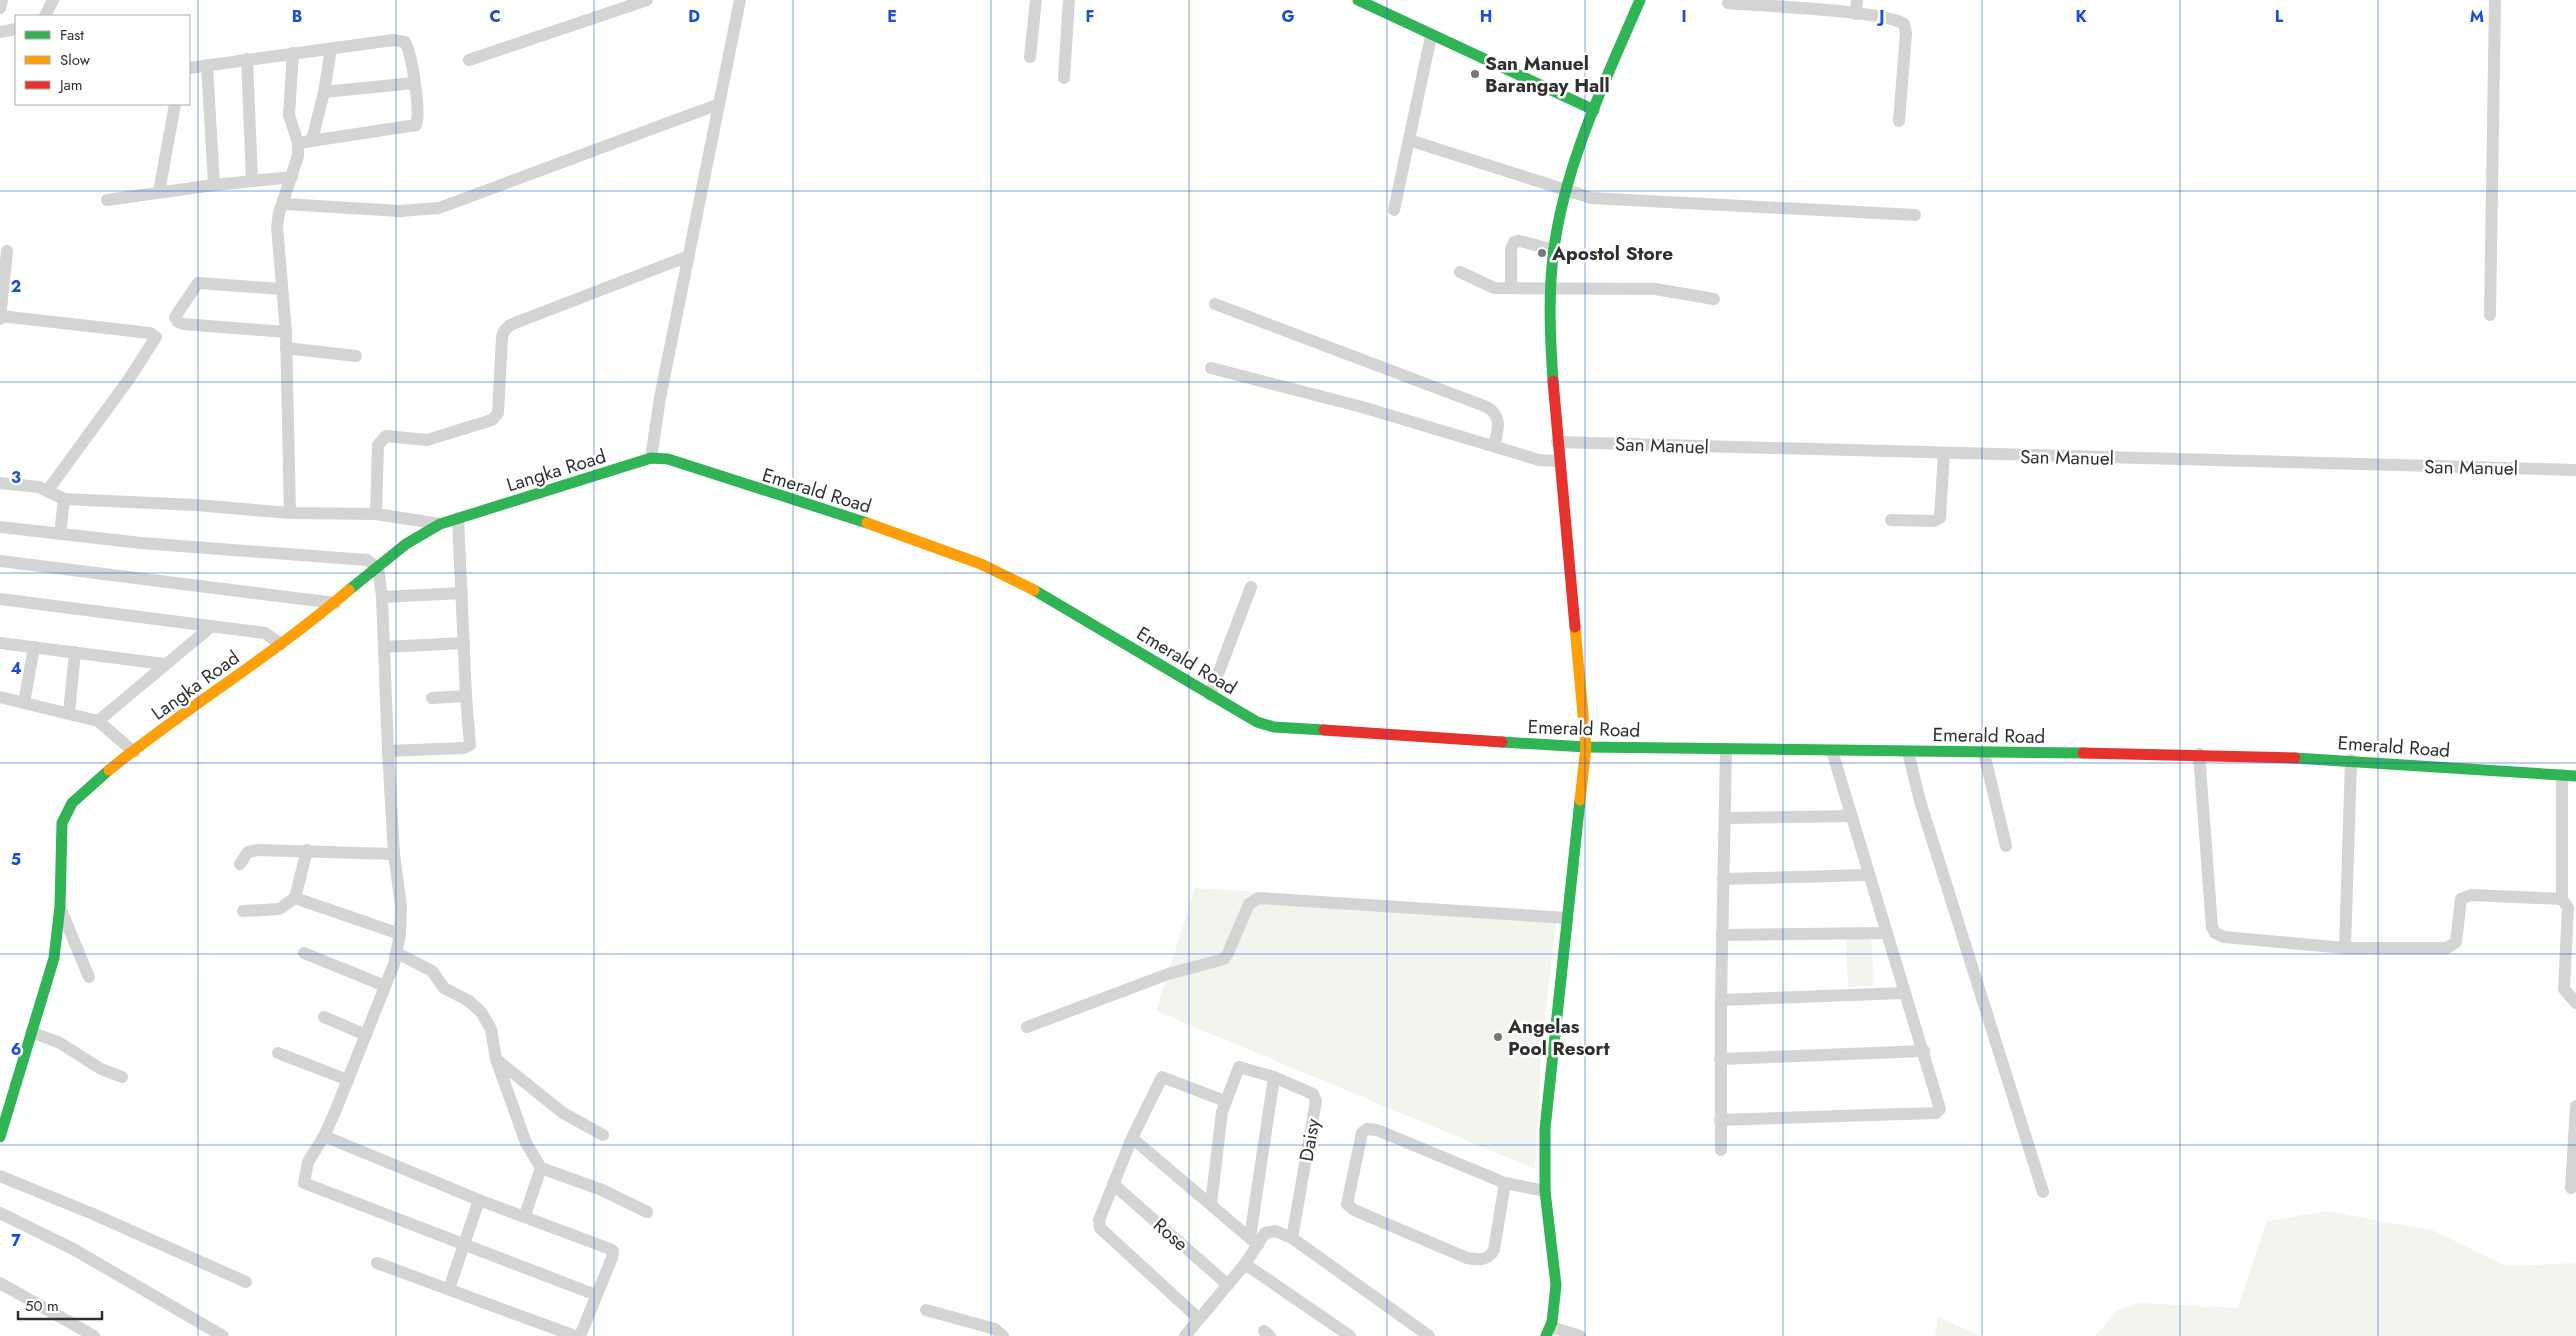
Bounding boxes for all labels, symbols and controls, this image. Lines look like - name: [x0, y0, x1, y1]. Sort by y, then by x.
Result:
- text: B: [292, 5, 302, 28]
- text: C: [489, 5, 501, 28]
- text: D: [688, 5, 700, 28]
- text: E: [887, 5, 897, 28]
- text: F: [1086, 5, 1094, 28]
- text: G: [1281, 5, 1295, 28]
- text: H: [1480, 5, 1492, 28]
- text: I: [1681, 5, 1687, 28]
- text: J: [1876, 5, 1885, 28]
- text: K: [2075, 5, 2087, 28]
- text: L: [2275, 5, 2284, 28]
- text: M: [2470, 5, 2484, 28]
- legend: [15, 15, 190, 105]
- text: Fast: [60, 24, 84, 46]
- text: Slow: [60, 49, 91, 71]
- place label: San Manuel Barangay Hall: [1485, 50, 1610, 99]
- marker: San Manuel Barangay Hall: [1469, 68, 1481, 80]
- text: Jam: [58, 74, 83, 96]
- place label: Apostol Store: [1551, 240, 1673, 267]
- marker: Apostol Store: [1536, 247, 1548, 259]
- text: 2: [11, 275, 21, 298]
- street label: San Manuel: [1615, 430, 1709, 461]
- street label: Langka Road: [503, 443, 609, 498]
- street label: San Manuel: [2020, 443, 2114, 472]
- street label: San Manuel: [2424, 453, 2518, 482]
- street label: Emerald Road: [759, 461, 875, 520]
- text: 3: [11, 466, 21, 489]
- street label: Emerald Road: [1132, 620, 1242, 701]
- street label: Langka Road: [146, 644, 245, 727]
- text: 4: [10, 657, 22, 680]
- street label: Emerald Road: [1527, 713, 1641, 744]
- street label: Emerald Road: [1932, 721, 2046, 750]
- street label: Emerald Road: [2337, 729, 2451, 764]
- text: 5: [11, 848, 21, 871]
- place label: Angelas Pool Resort: [1507, 1013, 1609, 1062]
- marker: Angelas Pool Resort: [1492, 1031, 1504, 1043]
- text: 6: [11, 1038, 21, 1061]
- street label: Daisy: [1292, 1116, 1327, 1164]
- street label: Rose: [1147, 1212, 1194, 1257]
- text: 7: [11, 1229, 21, 1252]
- scale bar: [18, 1288, 101, 1320]
- text: 50 m: [25, 1295, 59, 1317]

